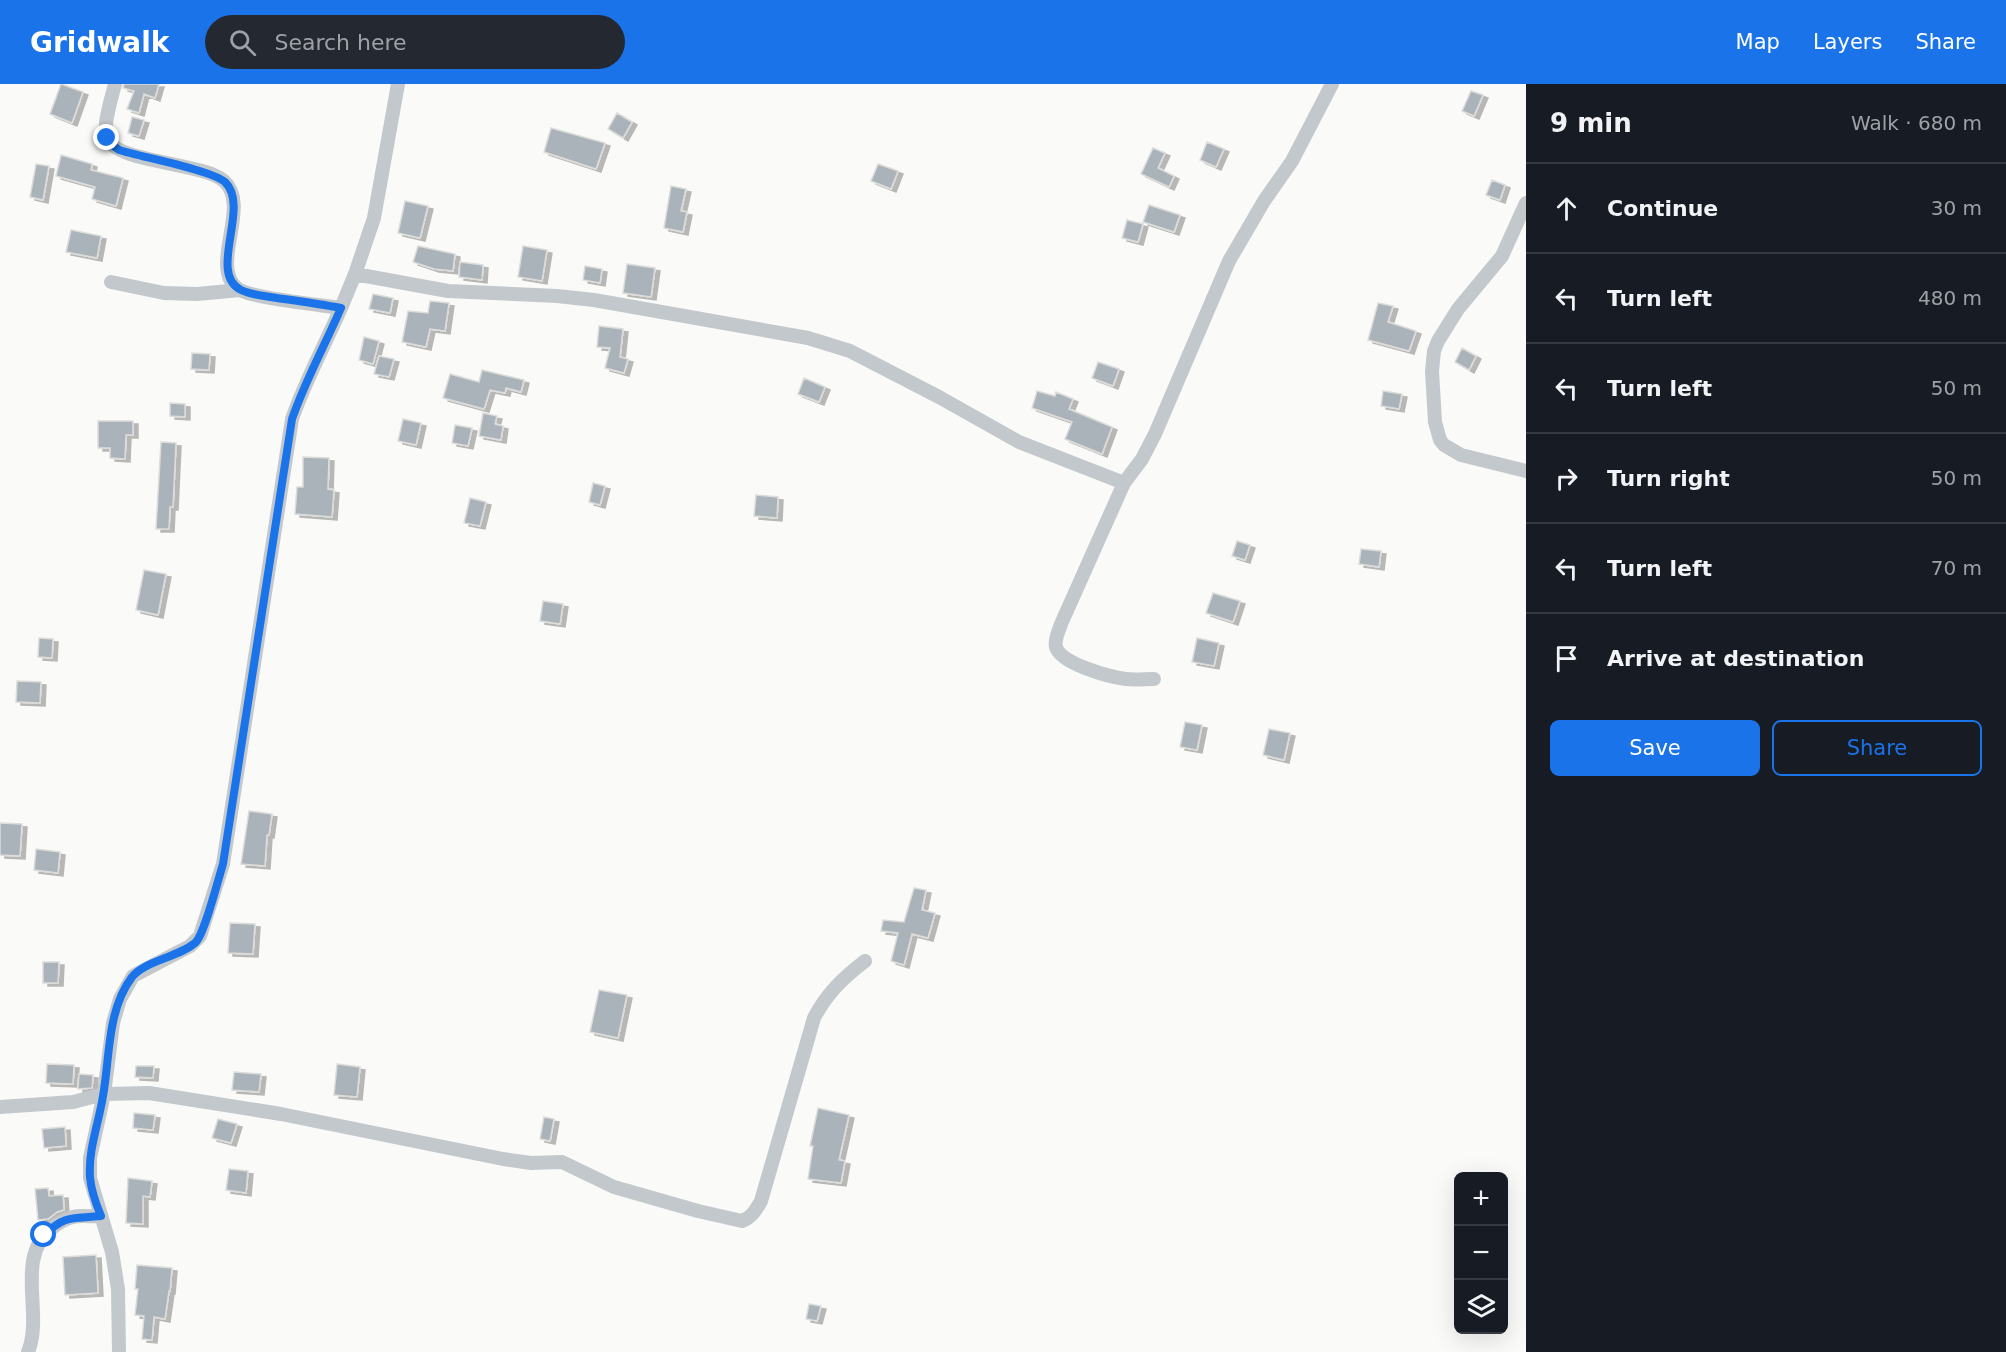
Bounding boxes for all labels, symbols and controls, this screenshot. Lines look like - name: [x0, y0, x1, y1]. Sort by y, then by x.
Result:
- search box: [205, 15, 625, 69]
- text: Gridwalk: [30, 26, 169, 59]
- icon: search: [226, 26, 259, 59]
- text: Search here: [274, 30, 407, 55]
- text: Map: [1736, 30, 1780, 54]
- text: Layers: [1813, 30, 1882, 54]
- text: Share: [1915, 30, 1976, 54]
- text: 9 min: [1550, 108, 1632, 138]
- text: Walk · 680 m: [1851, 111, 1982, 135]
- route end: [93, 124, 119, 150]
- icon: ahead: [1550, 192, 1583, 225]
- text: Continue: [1607, 196, 1718, 221]
- text: 30 m: [1931, 196, 1982, 220]
- icon: left: [1550, 282, 1583, 315]
- text: Turn left: [1607, 286, 1712, 311]
- text: 480 m: [1918, 286, 1982, 310]
- icon: left: [1550, 372, 1583, 405]
- text: Turn left: [1607, 376, 1712, 401]
- text: 50 m: [1931, 376, 1982, 400]
- icon: right: [1550, 462, 1583, 495]
- text: Turn right: [1607, 466, 1730, 491]
- text: 50 m: [1931, 466, 1982, 490]
- icon: left: [1550, 552, 1583, 585]
- text: Turn left: [1607, 556, 1712, 581]
- text: 70 m: [1931, 556, 1982, 580]
- icon: arrive: [1550, 642, 1583, 675]
- text: Arrive at destination: [1607, 646, 1864, 671]
- button: Save: [1550, 720, 1760, 776]
- button: Share: [1772, 720, 1982, 776]
- map controls: [1454, 1172, 1508, 1334]
- button: +: [1454, 1172, 1508, 1226]
- route start: [30, 1221, 56, 1247]
- button: −: [1454, 1226, 1508, 1280]
- button: layers: [1454, 1280, 1508, 1334]

